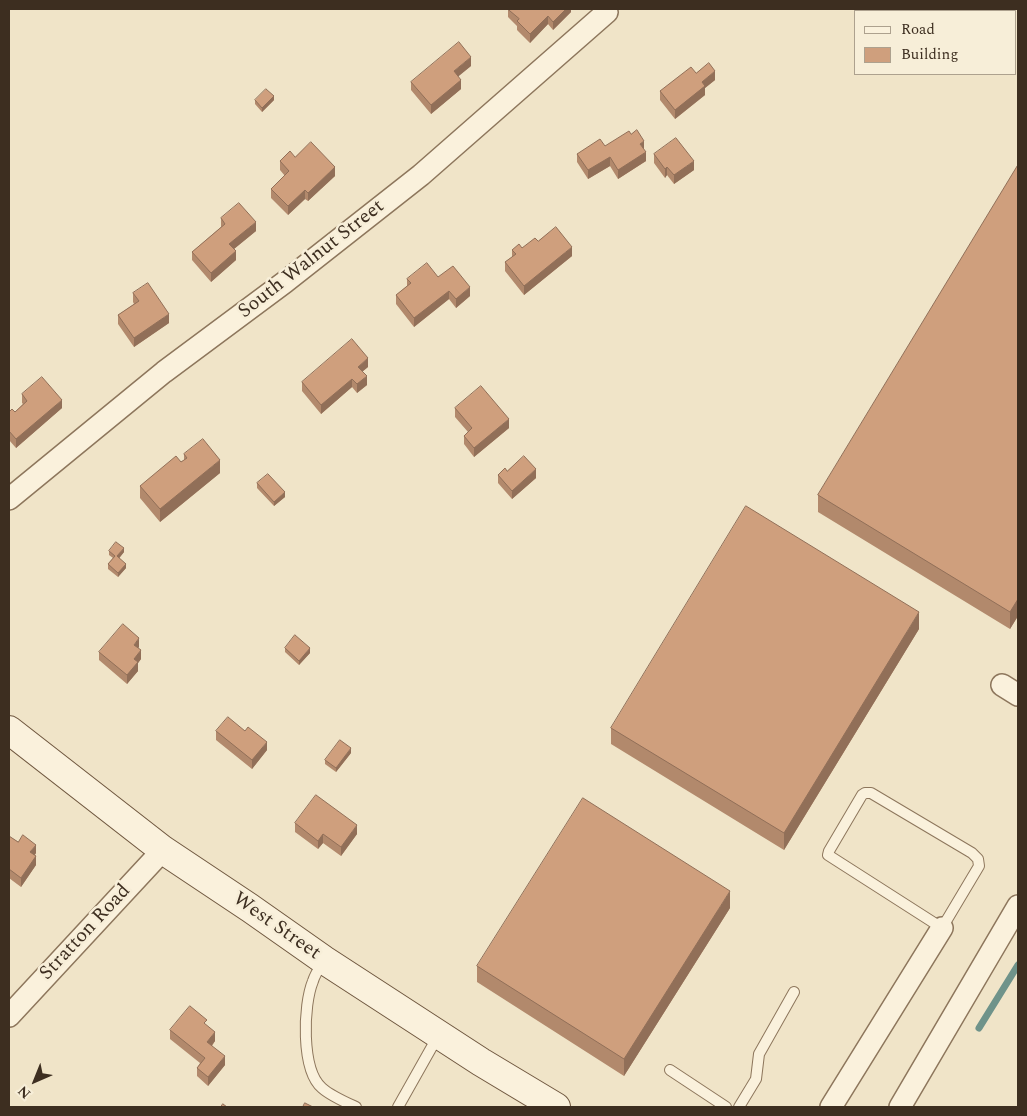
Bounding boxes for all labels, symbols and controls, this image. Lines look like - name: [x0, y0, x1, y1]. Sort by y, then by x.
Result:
- legend: [854, 10, 1017, 75]
- text: Road: [901, 18, 935, 41]
- text: Building: [901, 43, 958, 66]
- street label: South Walnut Street: [234, 195, 390, 325]
- street label: Stratton Road: [35, 880, 137, 986]
- street label: West Street: [227, 888, 325, 966]
- north arrow: [10, 1056, 60, 1106]
- text: N: [13, 1081, 36, 1104]

